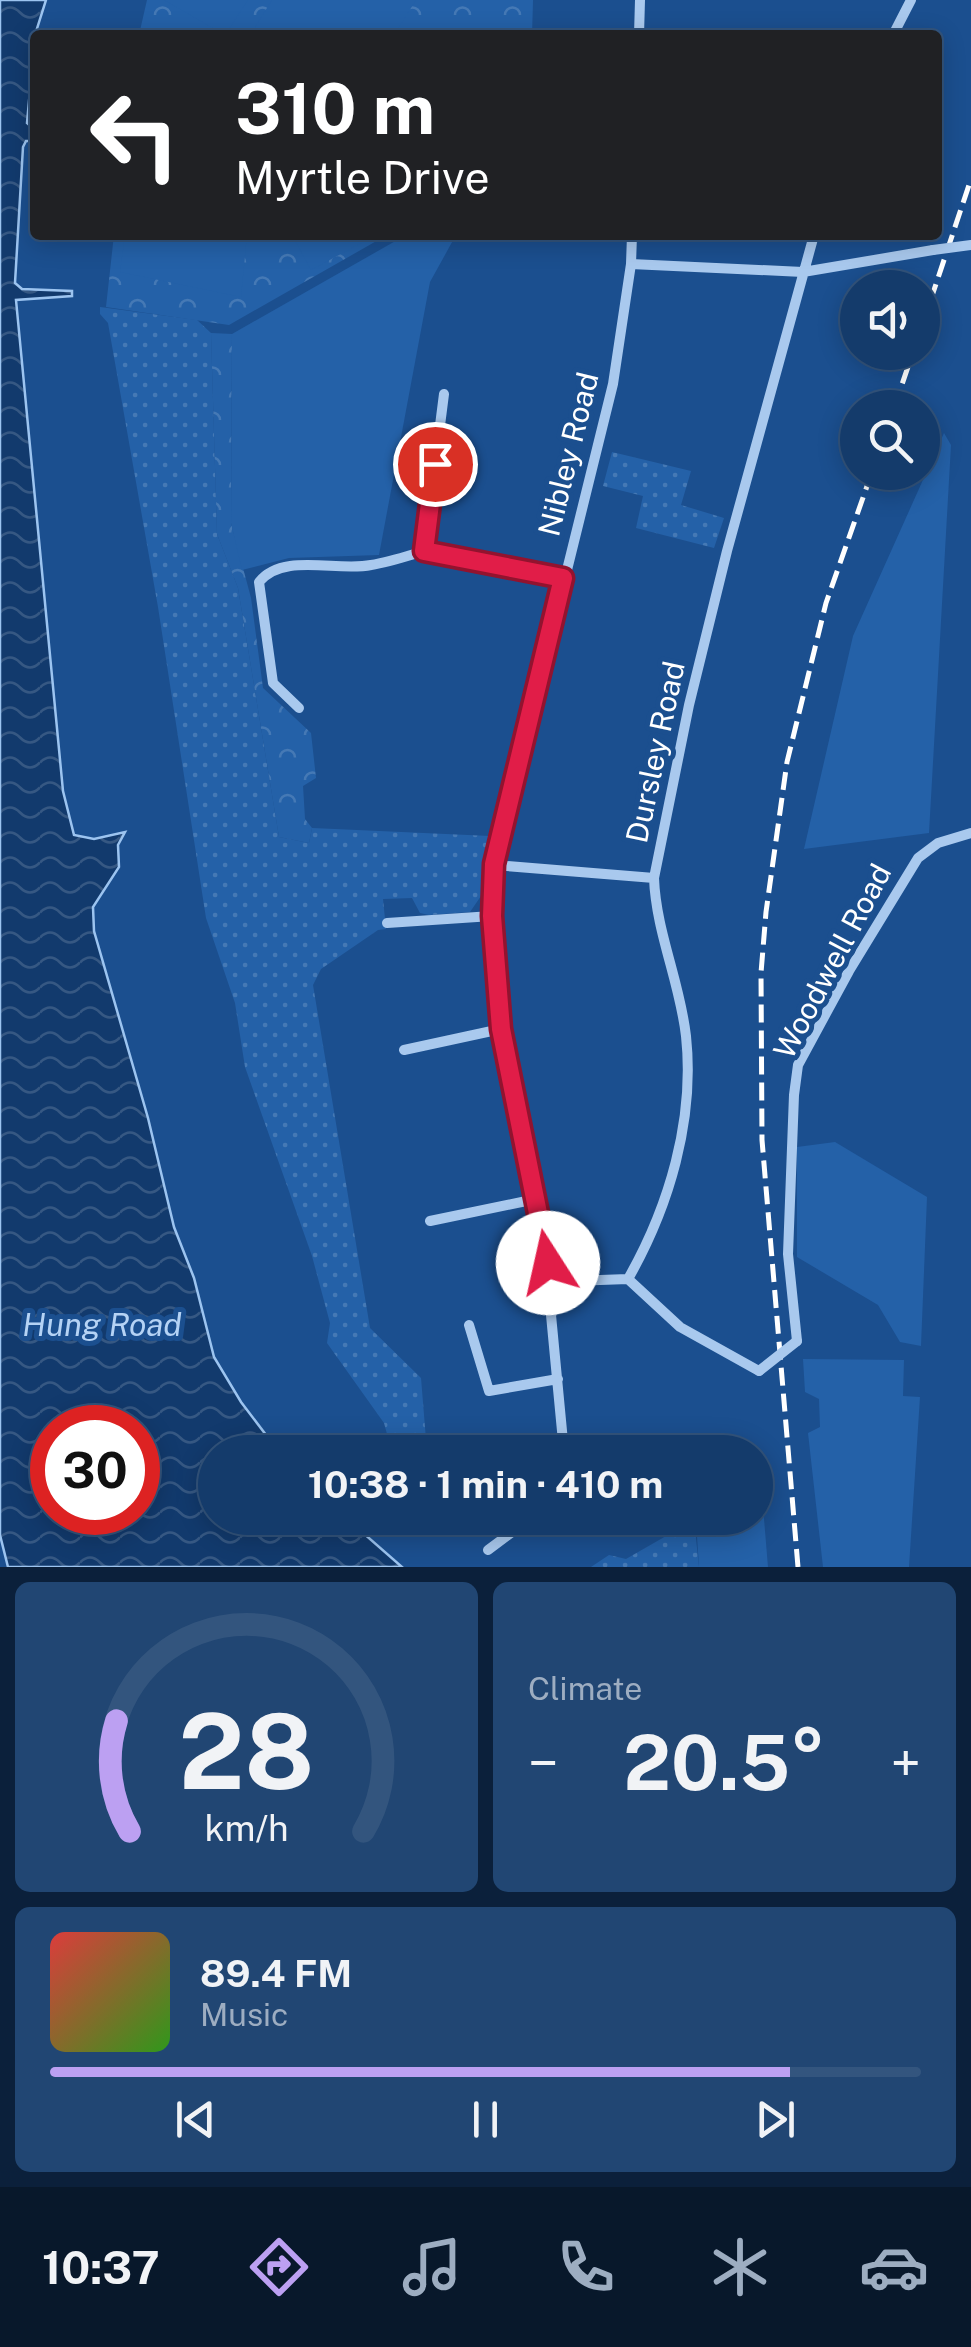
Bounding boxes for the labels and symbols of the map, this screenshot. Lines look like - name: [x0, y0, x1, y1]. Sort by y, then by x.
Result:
- street label: Nibley Road: [530, 368, 606, 540]
- pin: [393, 422, 478, 507]
- street label: Dursley Road: [618, 658, 692, 846]
- street label: Woodwell Road: [766, 858, 898, 1064]
- position arrow: [496, 1211, 600, 1315]
- water label: Hung Road: [22, 1306, 182, 1343]
- speed limit sign: 30: [30, 1405, 160, 1535]

